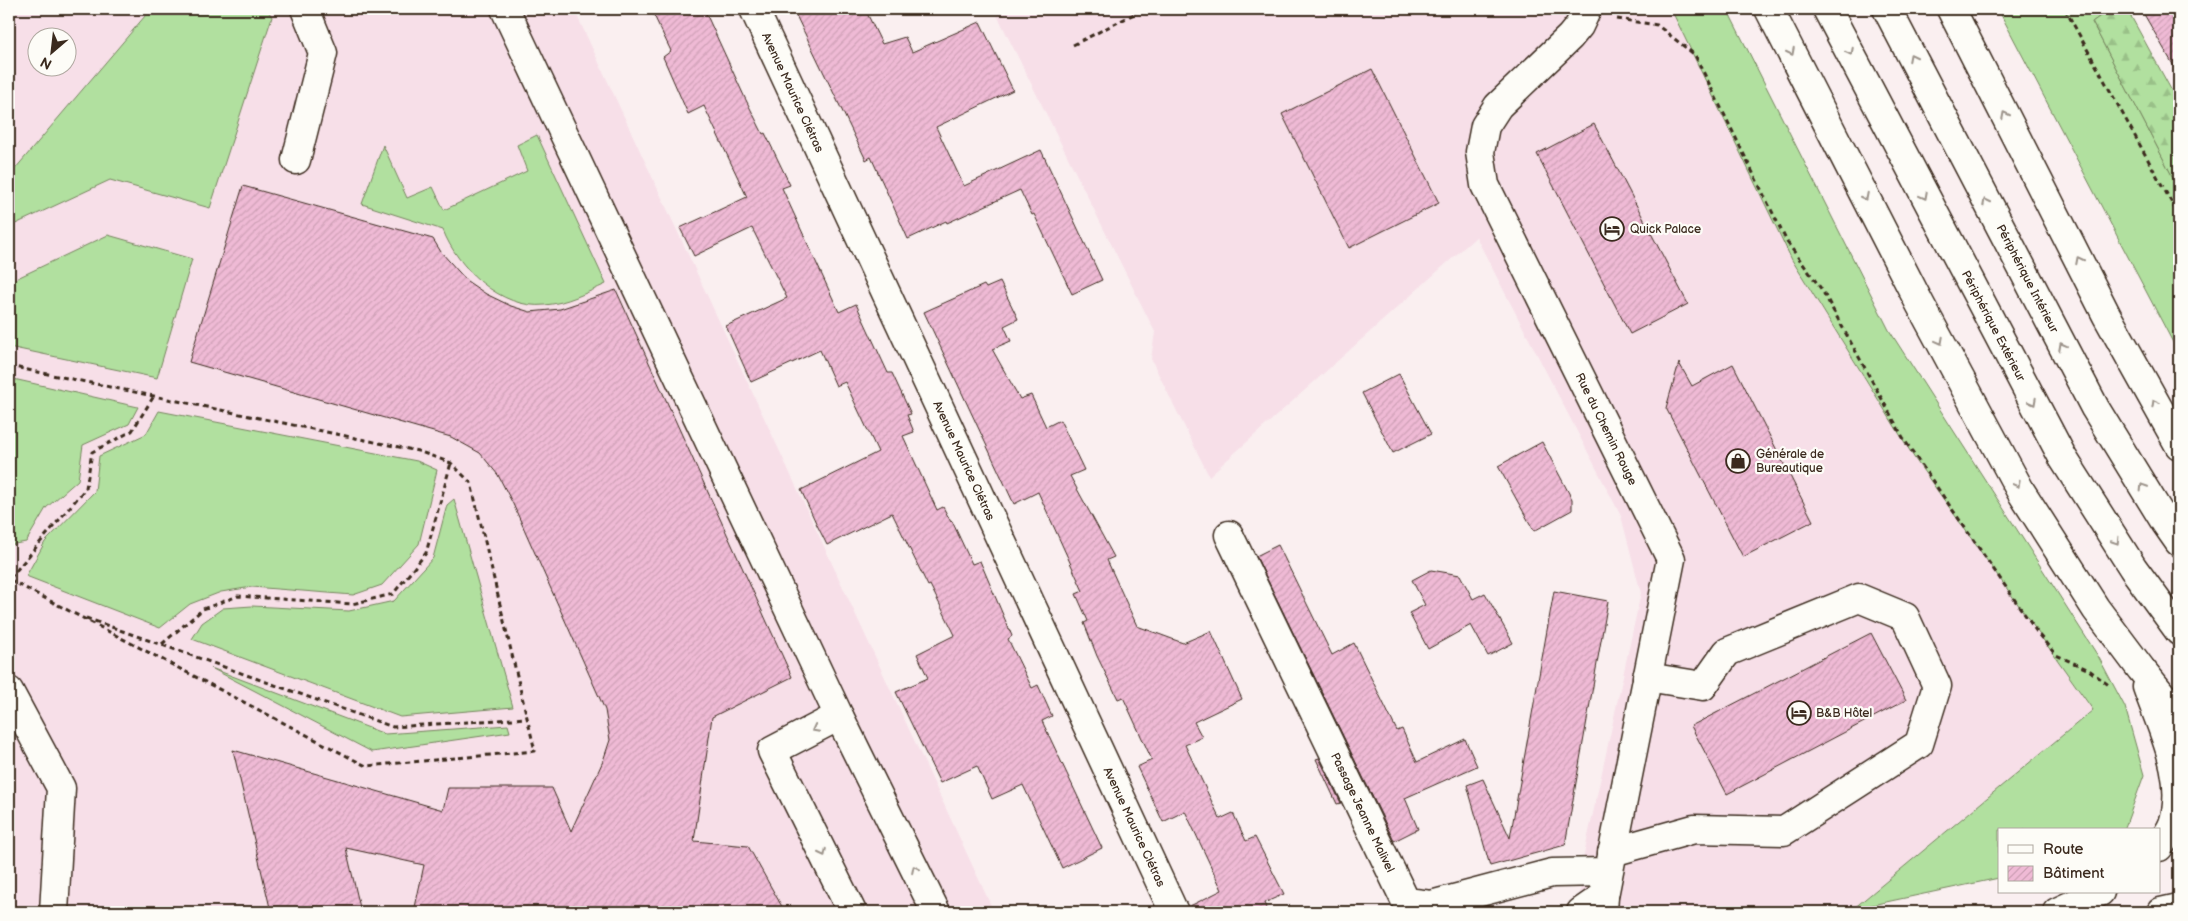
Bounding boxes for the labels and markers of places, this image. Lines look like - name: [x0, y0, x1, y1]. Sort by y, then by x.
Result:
- hotel icon: Quick Palace: [1599, 216, 1625, 242]
- place label: Quick Palace: [1630, 222, 1701, 237]
- place label: Générale de Bureautique: [1756, 447, 1824, 476]
- shop icon: Générale de Bureautique: [1725, 448, 1751, 474]
- hotel icon: B&B Hôtel: [1786, 700, 1812, 726]
- place label: B&B Hôtel: [1816, 706, 1872, 721]

